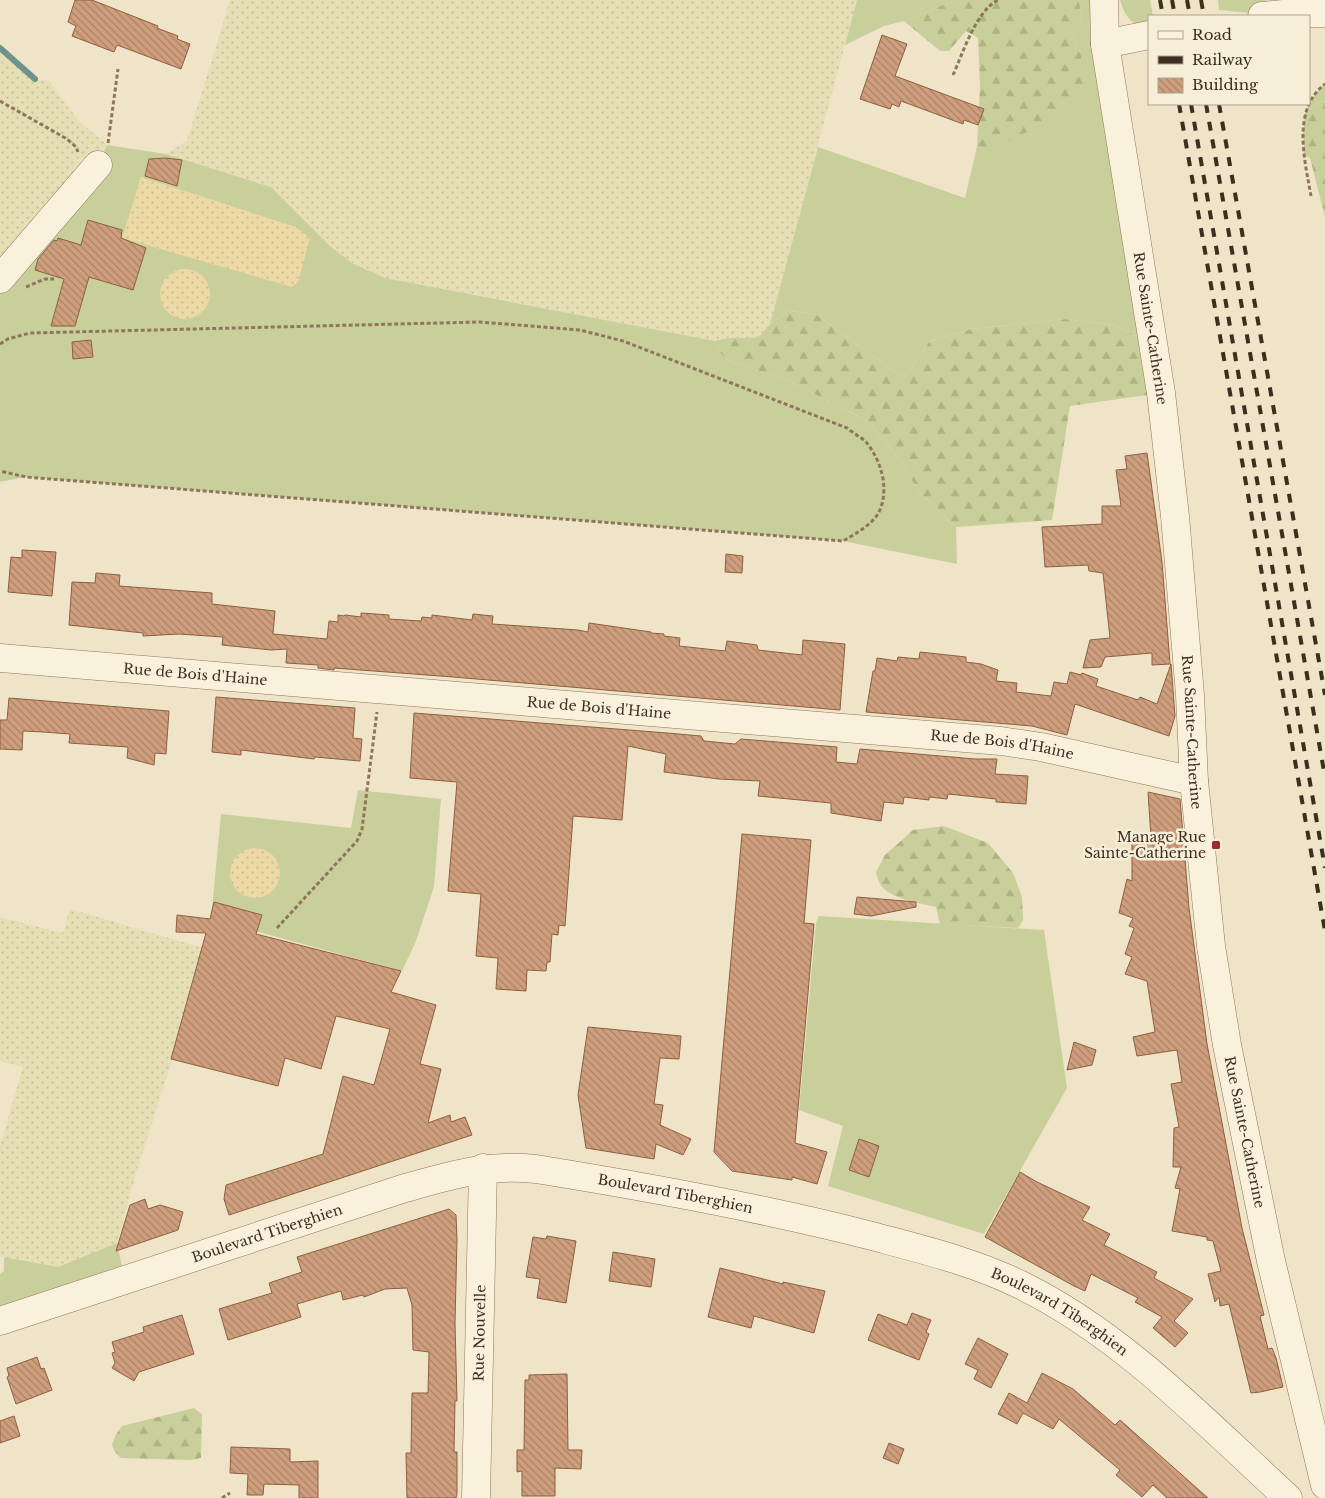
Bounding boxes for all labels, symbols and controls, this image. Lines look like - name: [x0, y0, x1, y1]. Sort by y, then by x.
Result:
- legend: [1148, 15, 1310, 105]
- text: Road: [1192, 25, 1232, 44]
- text: Railway: [1192, 50, 1253, 69]
- text: Building: [1192, 75, 1259, 94]
- street label: Rue Sainte-Catherine: [1129, 251, 1171, 406]
- street label: Rue Sainte-Catherine: [1178, 654, 1206, 810]
- street label: Rue de Bois d'Haine: [122, 659, 268, 689]
- street label: Rue de Bois d'Haine: [526, 693, 672, 723]
- street label: Rue de Bois d'Haine: [930, 726, 1076, 763]
- place label: Manage Rue Sainte-Catherine: [1084, 828, 1206, 862]
- marker: Manage Rue Sainte-Catherine: [1210, 839, 1222, 851]
- street label: Rue Sainte-Catherine: [1220, 1054, 1269, 1210]
- street label: Boulevard Tiberghien: [596, 1170, 755, 1217]
- street label: Boulevard Tiberghien: [189, 1200, 345, 1266]
- street label: Boulevard Tiberghien: [988, 1264, 1132, 1360]
- street label: Rue Nouvelle: [469, 1285, 490, 1382]

